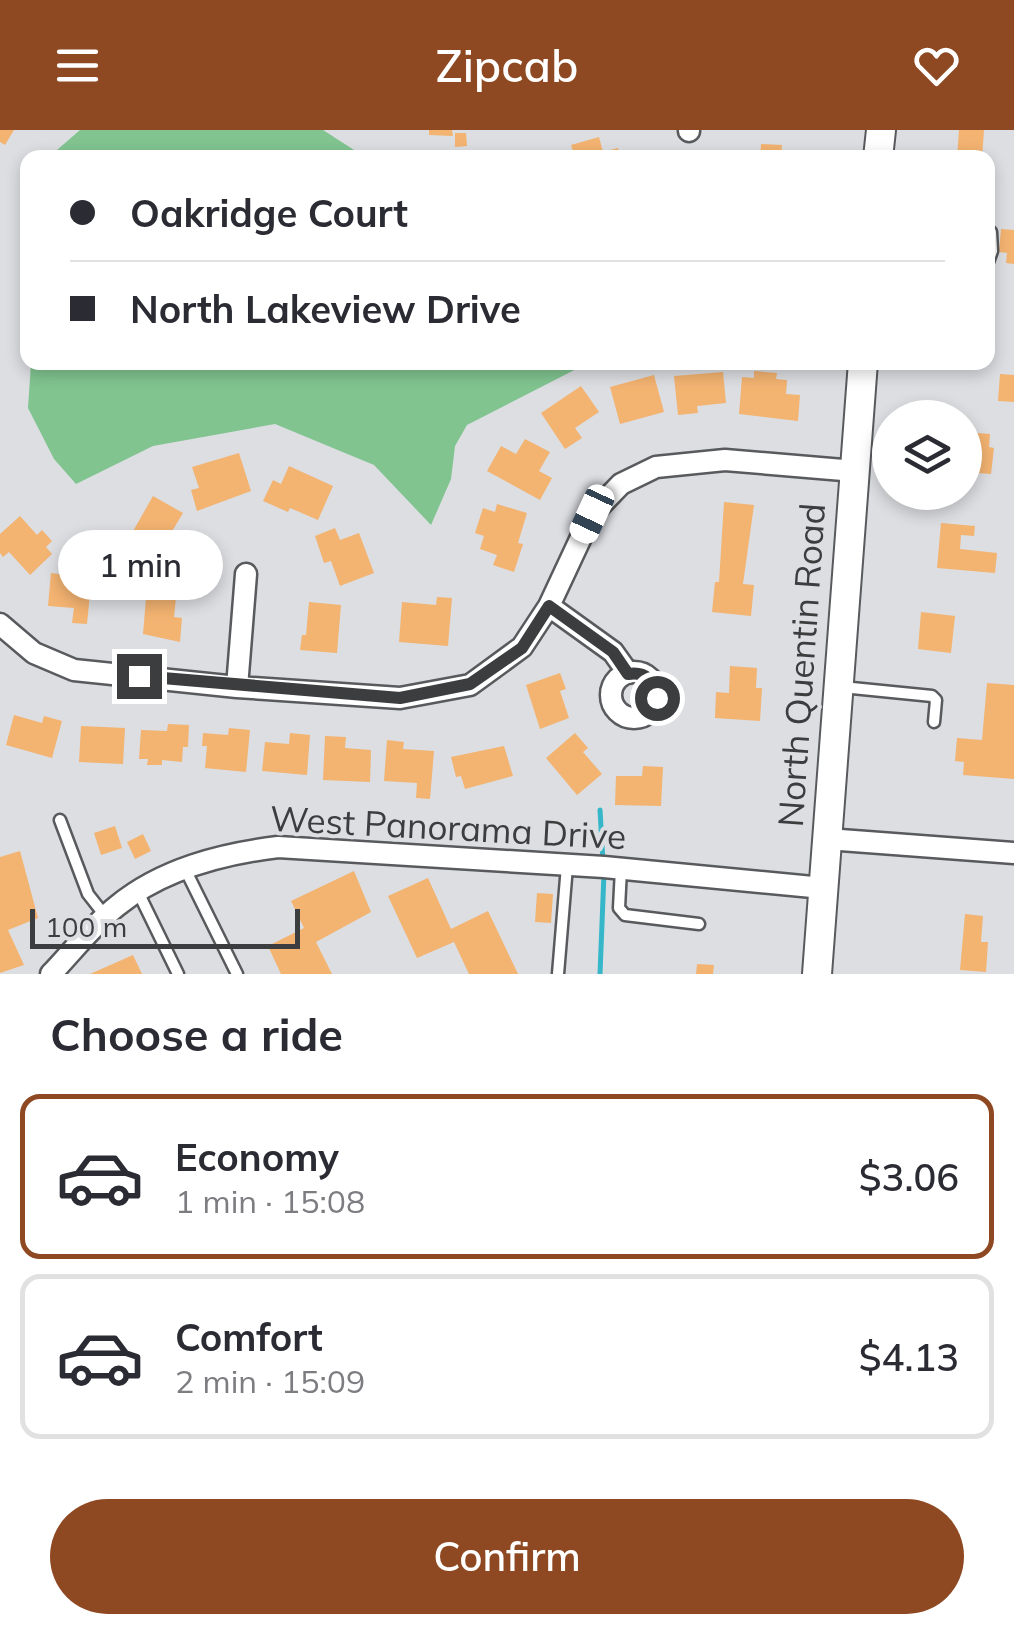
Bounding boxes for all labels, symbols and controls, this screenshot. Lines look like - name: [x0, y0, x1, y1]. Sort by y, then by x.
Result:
- text: Zipcab: [436, 37, 578, 93]
- icon: menu: [50, 38, 105, 93]
- icon: heart: [909, 38, 964, 93]
- text: Oakridge Court: [130, 189, 408, 237]
- text: North Lakeview Drive: [130, 285, 521, 333]
- map controls: [872, 400, 982, 510]
- button: layers: [872, 400, 982, 510]
- car: [566, 480, 618, 548]
- street label: North Quentin Road: [768, 502, 834, 828]
- callout: 1 min: [56, 531, 222, 601]
- text: 1 min: [99, 545, 182, 585]
- route end: [117, 654, 162, 699]
- route start: [635, 676, 680, 721]
- street label: West Panorama Drive: [269, 796, 627, 858]
- scale bar: [30, 904, 300, 948]
- text: 100 m: [45, 909, 127, 944]
- text: Choose a ride: [50, 1006, 343, 1062]
- icon: car: [55, 1132, 145, 1222]
- text: Economy: [175, 1133, 339, 1181]
- text: $3.06: [859, 1153, 959, 1201]
- text: 1 min · 15:08: [175, 1181, 365, 1221]
- icon: car: [55, 1312, 145, 1402]
- text: Comfort: [175, 1313, 323, 1361]
- text: $4.13: [859, 1333, 959, 1381]
- text: 2 min · 15:09: [175, 1361, 365, 1401]
- button: Confirm: [50, 1499, 964, 1614]

